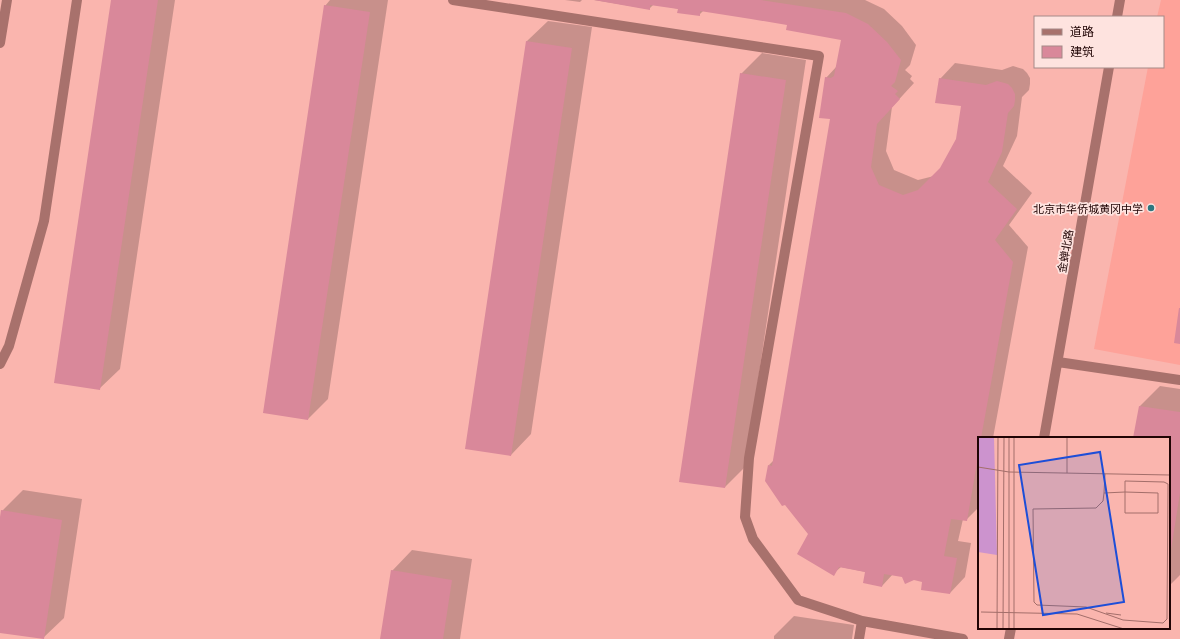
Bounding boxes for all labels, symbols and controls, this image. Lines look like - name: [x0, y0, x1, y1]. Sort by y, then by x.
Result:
- legend: [1034, 16, 1164, 68]
- text: 道路: [1070, 24, 1094, 38]
- text: 建筑: [1070, 44, 1094, 58]
- place label: 北京市华侨城黄冈中学: [1033, 202, 1143, 215]
- marker: 北京市华侨城黄冈中学: [1146, 203, 1156, 213]
- street label: 金蝉北路: [1055, 228, 1075, 274]
- inset map: [978, 437, 1170, 629]

